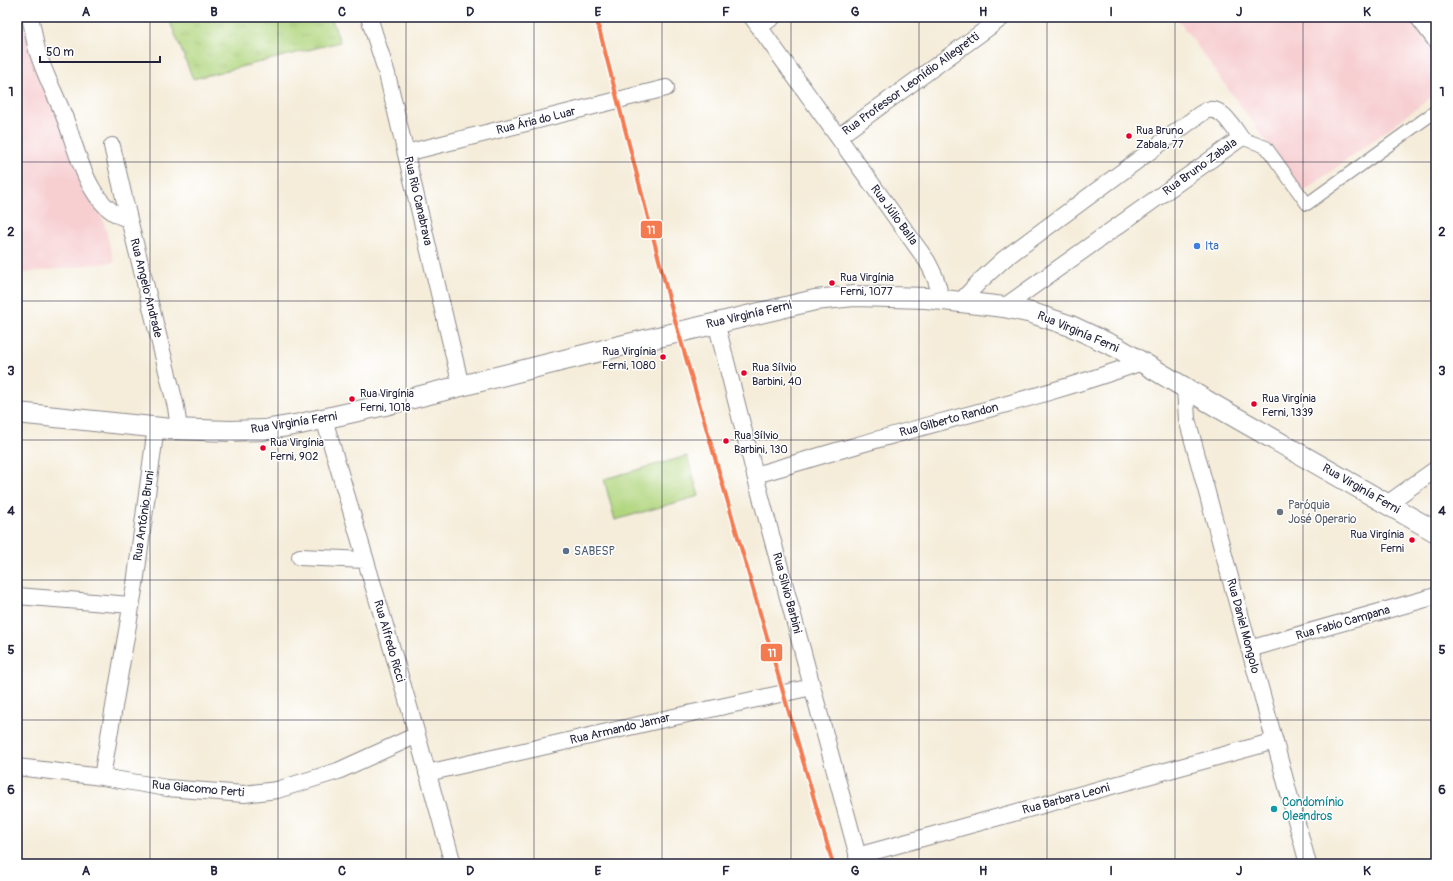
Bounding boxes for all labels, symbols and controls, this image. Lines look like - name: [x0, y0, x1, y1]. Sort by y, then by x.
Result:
- text: A: [82, 4, 91, 20]
- text: B: [210, 4, 218, 20]
- text: C: [338, 4, 346, 20]
- text: D: [466, 4, 474, 20]
- text: E: [595, 4, 602, 20]
- text: F: [722, 4, 730, 20]
- text: G: [851, 4, 860, 20]
- text: H: [979, 4, 987, 20]
- text: I: [1109, 4, 1113, 20]
- text: J: [1236, 4, 1242, 20]
- text: K: [1363, 4, 1371, 20]
- street label: Rua Professor Leonídio Allegretti: [840, 29, 982, 139]
- scale bar: [40, 38, 160, 64]
- text: 50 m: [46, 45, 74, 60]
- text: 1: [8, 84, 14, 100]
- text: 1: [1439, 84, 1445, 100]
- street label: Rua Ária do Luar: [495, 103, 578, 138]
- place label: Rua Bruno Zabala, 77: [1136, 124, 1184, 151]
- marker: Rua Bruno Zabala, 77: [1124, 131, 1134, 141]
- street label: Rua Bruno Zabala: [1160, 135, 1240, 199]
- street label: Rua Rio Canabrava: [400, 155, 436, 247]
- street label: Rua Júlio Balla: [867, 182, 921, 248]
- line badge: 11: [640, 220, 663, 239]
- text: 2: [7, 224, 15, 240]
- text: 11: [647, 224, 655, 237]
- text: 2: [1438, 224, 1446, 240]
- street label: Rua Angelo Andrade: [126, 237, 166, 339]
- place label: Ita: [1205, 239, 1219, 254]
- marker: Ita: [1192, 241, 1202, 251]
- place label: Rua Virgínia Ferni, 1077: [840, 271, 894, 298]
- marker: Rua Virgínia Ferni, 1077: [827, 278, 837, 288]
- street label: Rua Virginía Ferni: [705, 298, 793, 332]
- street label: Rua Virginía Ferni: [1035, 308, 1121, 356]
- place label: Rua Virgínia Ferni, 1080: [602, 345, 656, 372]
- marker: Rua Virgínia Ferni, 1080: [658, 352, 668, 362]
- place label: Rua Sílvio Barbini, 40: [752, 361, 802, 388]
- text: 3: [7, 363, 15, 379]
- text: 3: [1438, 363, 1446, 379]
- marker: Rua Sílvio Barbini, 40: [739, 368, 749, 378]
- place label: Rua Virgínia Ferni, 1018: [360, 387, 414, 414]
- place label: Rua Virgínia Ferni, 1339: [1262, 392, 1316, 419]
- marker: Rua Virgínia Ferni, 1018: [347, 394, 357, 404]
- marker: Rua Virgínia Ferni, 1339: [1249, 399, 1259, 409]
- street label: Rua Gilberto Randon: [898, 400, 1000, 440]
- street label: Rua Virginía Ferni: [250, 409, 338, 437]
- place label: Rua Sílvio Barbini, 130: [734, 429, 788, 456]
- place label: Rua Virgínia Ferni, 902: [270, 436, 324, 463]
- marker: Rua Sílvio Barbini, 130: [721, 436, 731, 446]
- marker: Rua Virgínia Ferni, 902: [258, 443, 268, 453]
- street label: Rua Virginía Ferni: [1320, 461, 1402, 517]
- street label: Rua Antônio Bruni: [130, 470, 158, 562]
- place label: Paróquia José Operario: [1288, 498, 1357, 527]
- text: 4: [7, 503, 15, 519]
- text: 4: [1438, 503, 1446, 519]
- marker: Paróquia José Operario: [1275, 507, 1285, 517]
- place label: Rua Virgínia Ferni: [1350, 528, 1404, 555]
- marker: Rua Virgínia Ferni: [1407, 535, 1417, 545]
- place label: SABESP: [574, 544, 615, 559]
- marker: SABESP: [561, 546, 571, 556]
- street label: Rua Silvio Barbini: [769, 551, 805, 635]
- street label: Rua Daniel Mongolo: [1223, 577, 1263, 676]
- street label: Rua Alfredo Ricci: [370, 598, 408, 684]
- street label: Rua Fabio Campana: [1294, 602, 1392, 644]
- text: 5: [7, 642, 15, 658]
- text: 5: [1438, 642, 1446, 658]
- line badge: 11: [760, 643, 783, 662]
- text: 11: [768, 647, 776, 660]
- street label: Rua Armando Jamar: [568, 710, 672, 748]
- street label: Rua Giacomo Perti: [151, 777, 245, 801]
- street label: Rua Barbara Leoni: [1021, 780, 1111, 818]
- text: 6: [7, 782, 15, 798]
- text: 6: [1438, 782, 1446, 798]
- place label: Condomínio Oleandros: [1282, 795, 1344, 824]
- marker: Condomínio Oleandros: [1269, 804, 1279, 814]
- text: A: [82, 863, 91, 879]
- text: B: [210, 863, 218, 879]
- text: C: [338, 863, 346, 879]
- text: D: [466, 863, 474, 879]
- text: E: [595, 863, 602, 879]
- text: F: [722, 863, 730, 879]
- text: G: [851, 863, 860, 879]
- text: H: [979, 863, 987, 879]
- text: I: [1109, 863, 1113, 879]
- text: J: [1236, 863, 1242, 879]
- text: K: [1363, 863, 1371, 879]

